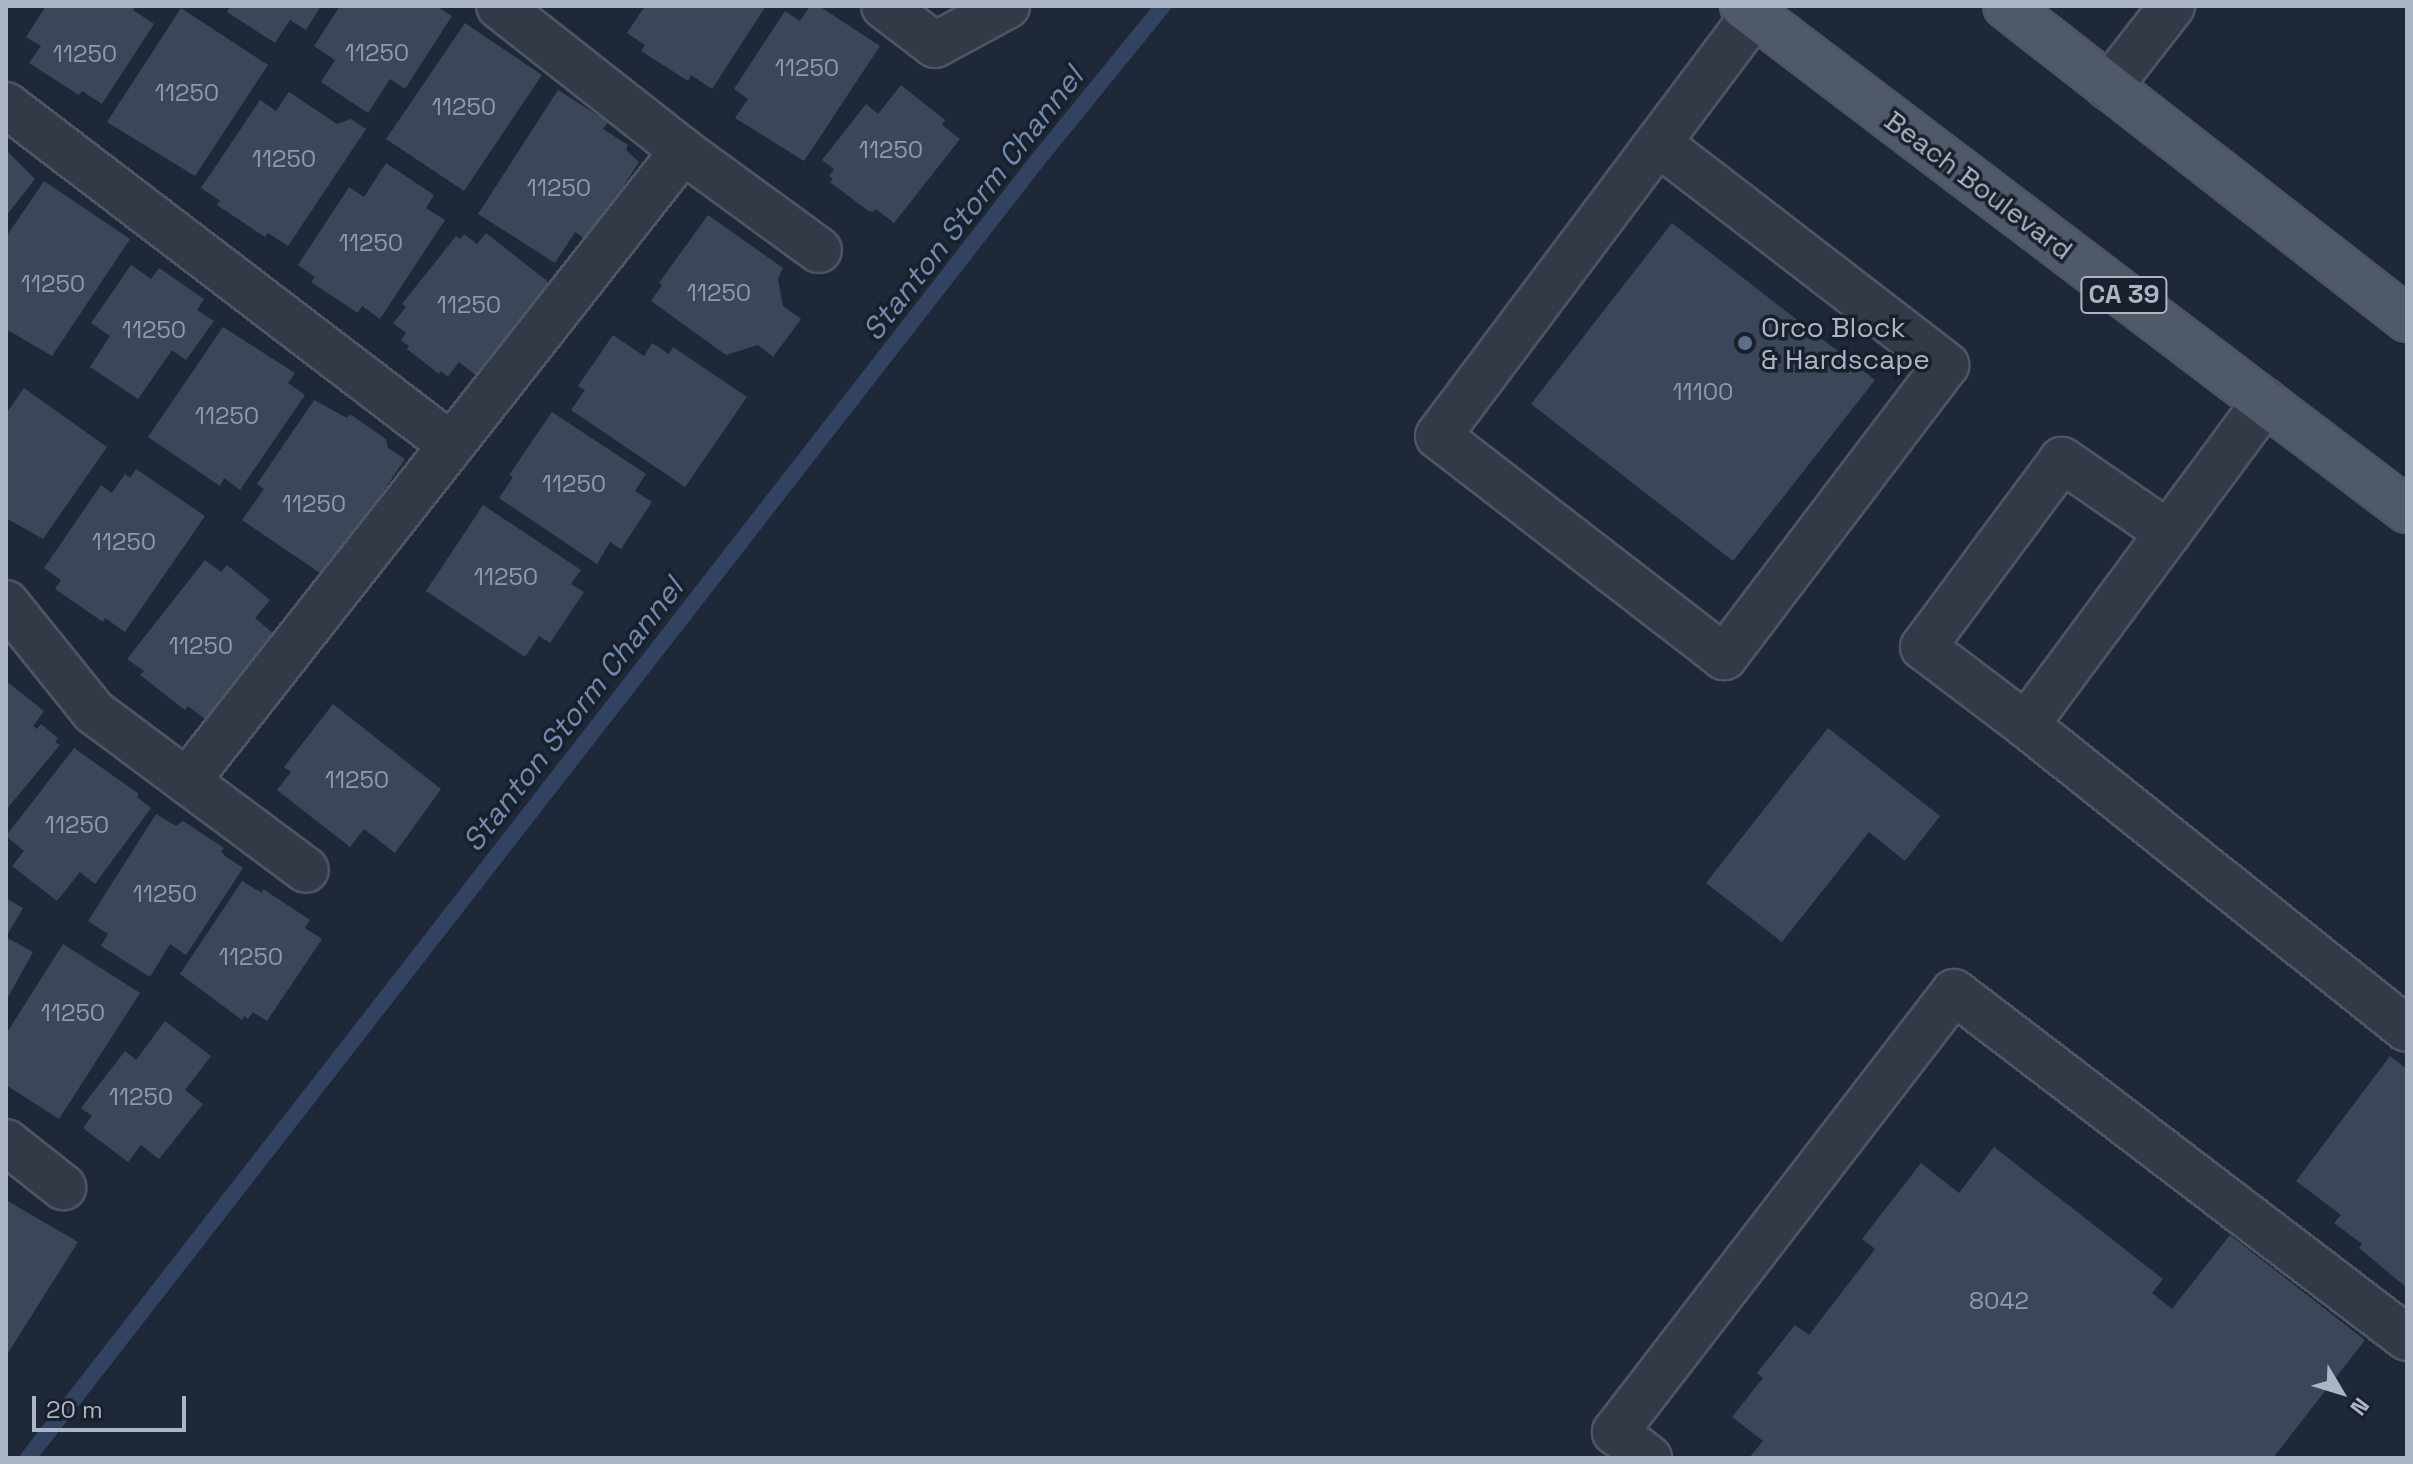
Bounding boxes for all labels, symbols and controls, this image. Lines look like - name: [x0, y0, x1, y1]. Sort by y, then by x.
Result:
- house number: 11250: [345, 39, 409, 67]
- house number: 11250: [53, 40, 117, 68]
- house number: 11250: [775, 54, 839, 82]
- water label: Stanton Storm Channel: [855, 60, 1091, 348]
- house number: 11250: [155, 79, 219, 107]
- house number: 11250: [432, 93, 496, 121]
- street label: Beach Boulevard: [1878, 103, 2080, 267]
- house number: 11250: [859, 136, 923, 164]
- house number: 11250: [252, 145, 316, 173]
- house number: 11250: [527, 174, 591, 202]
- house number: 11250: [339, 229, 403, 257]
- house number: 11250: [21, 270, 85, 298]
- road number: CA 39: [2080, 273, 2168, 317]
- house number: 11250: [687, 279, 751, 307]
- house number: 11250: [437, 291, 501, 319]
- place label: Orco Block & Hardscape: [1761, 310, 1930, 376]
- house number: 11250: [122, 316, 186, 344]
- marker: Orco Block & Hardscape: [1736, 334, 1754, 352]
- house number: 11100: [1673, 378, 1733, 406]
- house number: 11250: [195, 402, 259, 430]
- house number: 11250: [542, 470, 606, 498]
- house number: 11250: [282, 490, 346, 518]
- house number: 11250: [92, 528, 156, 556]
- house number: 11250: [474, 563, 538, 591]
- water label: Stanton Storm Channel: [455, 571, 691, 859]
- house number: 11250: [169, 632, 233, 660]
- house number: 11250: [325, 766, 389, 794]
- house number: 11250: [45, 811, 109, 839]
- house number: 11250: [133, 880, 197, 908]
- house number: 11250: [219, 943, 283, 971]
- house number: 11250: [41, 999, 105, 1027]
- house number: 11250: [109, 1083, 173, 1111]
- house number: 8042: [1969, 1287, 2029, 1315]
- north arrow: [2301, 1352, 2381, 1432]
- scale bar: [36, 1380, 190, 1430]
- text: N: [2344, 1392, 2375, 1421]
- text: 20 m: [46, 1394, 103, 1425]

